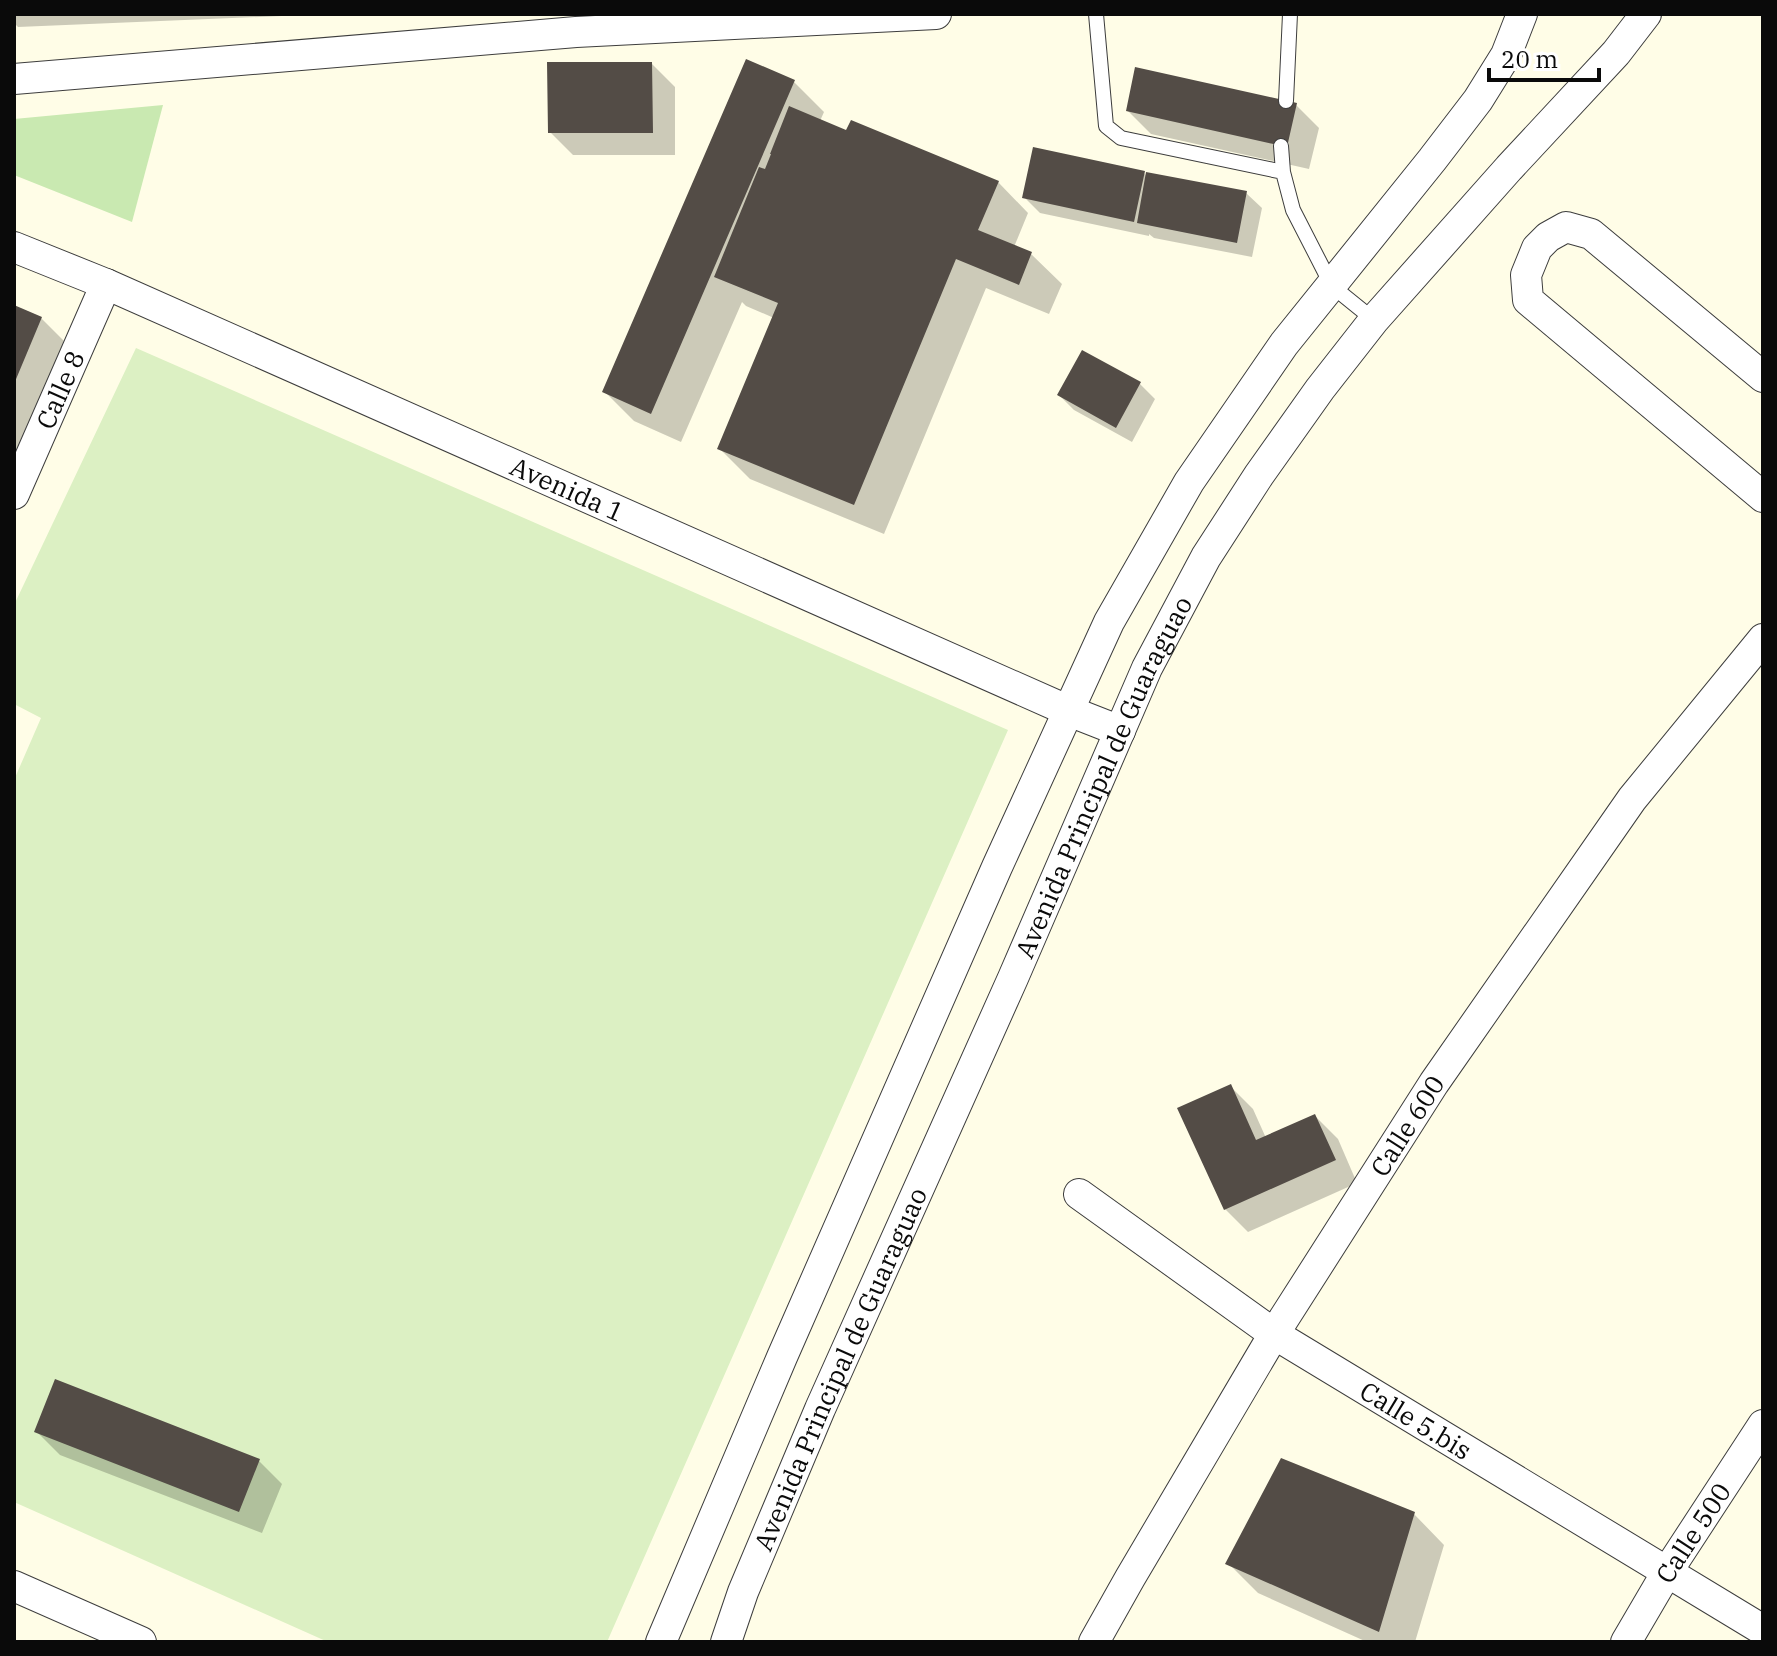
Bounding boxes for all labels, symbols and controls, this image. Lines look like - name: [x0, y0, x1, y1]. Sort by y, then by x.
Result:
- scale bar: [1489, 32, 1599, 82]
- text: 20 m: [1501, 43, 1558, 75]
- street label: Calle 8: [28, 345, 92, 434]
- street label: Avenida 1: [505, 449, 630, 529]
- street label: Avenida Principal de Guaraguao: [1007, 590, 1199, 963]
- street label: Calle 600: [1362, 1069, 1452, 1182]
- street label: Avenida Principal de Guaraguao: [745, 1182, 934, 1556]
- street label: Calle 5.bis: [1354, 1373, 1478, 1467]
- street label: Calle 500: [1647, 1476, 1738, 1589]

